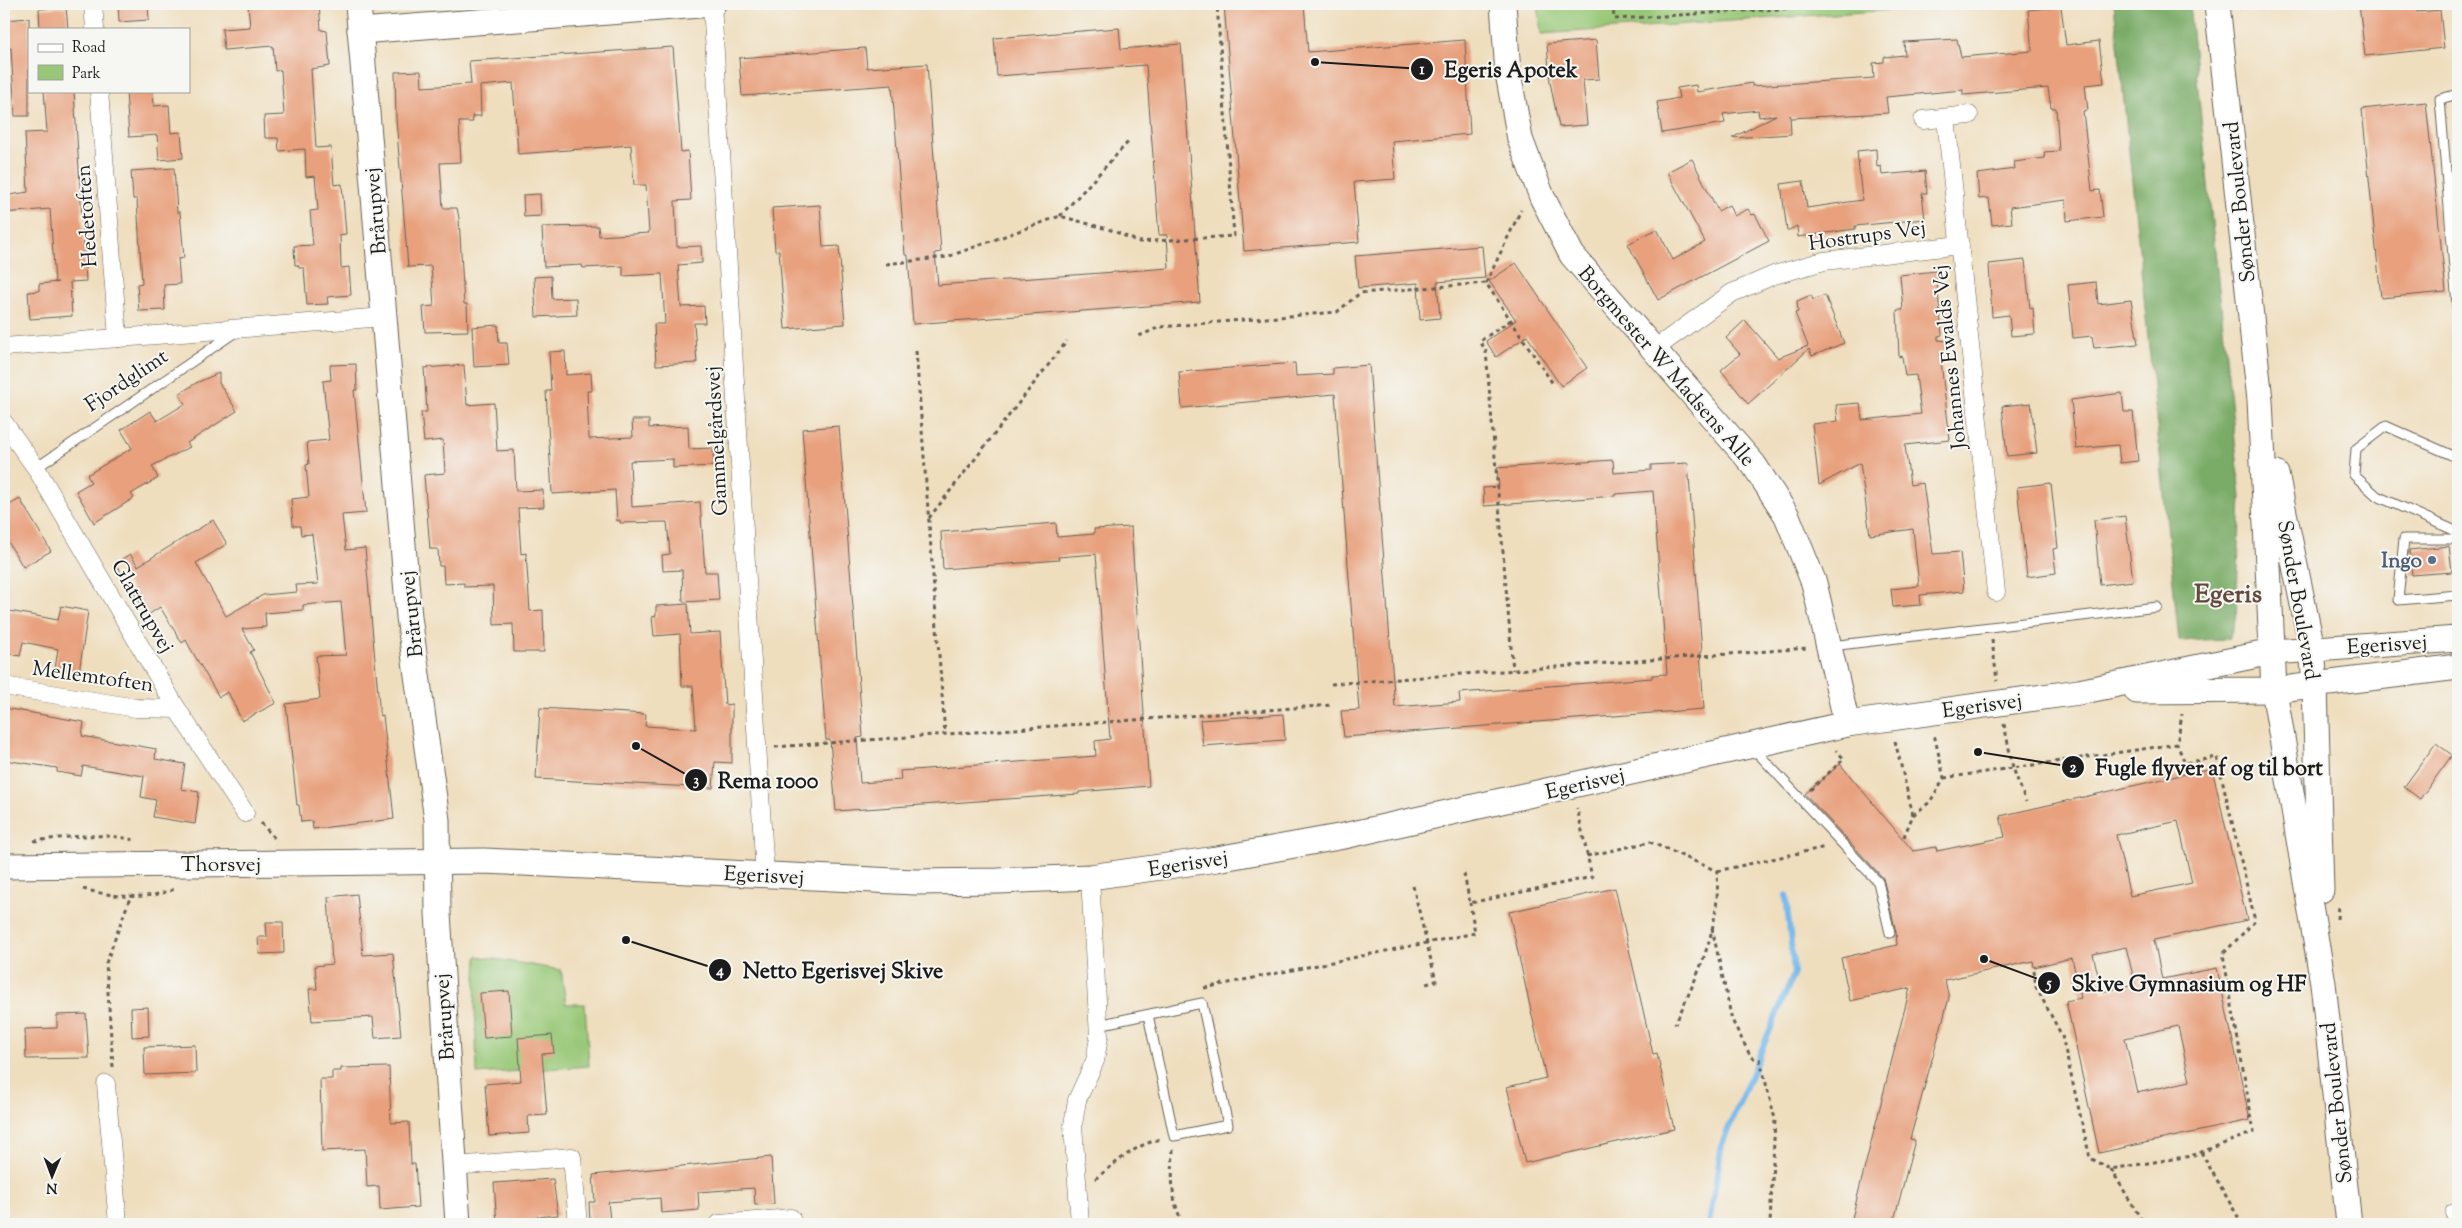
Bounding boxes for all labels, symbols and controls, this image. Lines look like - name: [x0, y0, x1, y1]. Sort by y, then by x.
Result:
- legend: [28, 28, 190, 92]
- text: Road: [72, 38, 106, 59]
- callout: Egeris Apotek: [1409, 50, 1588, 87]
- text: Egeris Apotek: [1444, 56, 1578, 88]
- text: 1: [1419, 60, 1425, 81]
- text: Park: [72, 64, 101, 85]
- street label: Sønder Boulevard: [2218, 120, 2264, 284]
- street label: Hedetoften: [69, 163, 107, 268]
- street label: Brårupvej: [358, 166, 396, 256]
- street label: Hostrups Vej: [1807, 214, 1928, 260]
- street label: Borgmester W Madsens Alle: [1570, 260, 1761, 474]
- street label: Johannes Ewalds Vej: [1926, 263, 1976, 451]
- street label: Fjordglimt: [79, 343, 175, 421]
- street label: Gammelgårdsvej: [699, 365, 737, 517]
- street label: Sønder Boulevard: [2268, 518, 2326, 683]
- place label: Ingo: [2381, 547, 2422, 577]
- marker: Ingo: [2426, 554, 2438, 566]
- street label: Glattrupvej: [102, 555, 180, 659]
- street label: Brårupvej: [394, 569, 432, 659]
- district label: Egeris: [2194, 577, 2262, 614]
- street label: Egerisvej: [2346, 628, 2428, 664]
- street label: Mellemtoften: [30, 655, 155, 701]
- street label: Egerisvej: [1940, 687, 2024, 727]
- callout: Fugle flyver af og til bort: [2061, 749, 2333, 786]
- text: Fugle flyver af og til bort: [2095, 754, 2323, 786]
- text: 2: [2069, 758, 2077, 779]
- street label: Egerisvej: [1543, 761, 1628, 809]
- callout: Rema 1000: [683, 762, 829, 799]
- text: Rema 1000: [718, 767, 819, 799]
- text: 3: [693, 771, 699, 792]
- street label: Egerisvej: [1146, 844, 1230, 886]
- street label: Thorsvej: [181, 851, 261, 881]
- street label: Egerisvej: [723, 860, 805, 894]
- callout: Netto Egerisvej Skive: [708, 952, 954, 989]
- text: Netto Egerisvej Skive: [743, 957, 943, 989]
- text: 4: [715, 961, 724, 982]
- callout: Skive Gymnasium og HF: [2037, 965, 2317, 1002]
- text: Skive Gymnasium og HF: [2072, 970, 2307, 1002]
- street label: Brårupvej: [428, 972, 464, 1061]
- text: 5: [2045, 974, 2052, 995]
- street label: Sønder Boulevard: [2315, 1021, 2361, 1185]
- north arrow: [28, 1150, 78, 1200]
- text: N: [46, 1177, 58, 1197]

